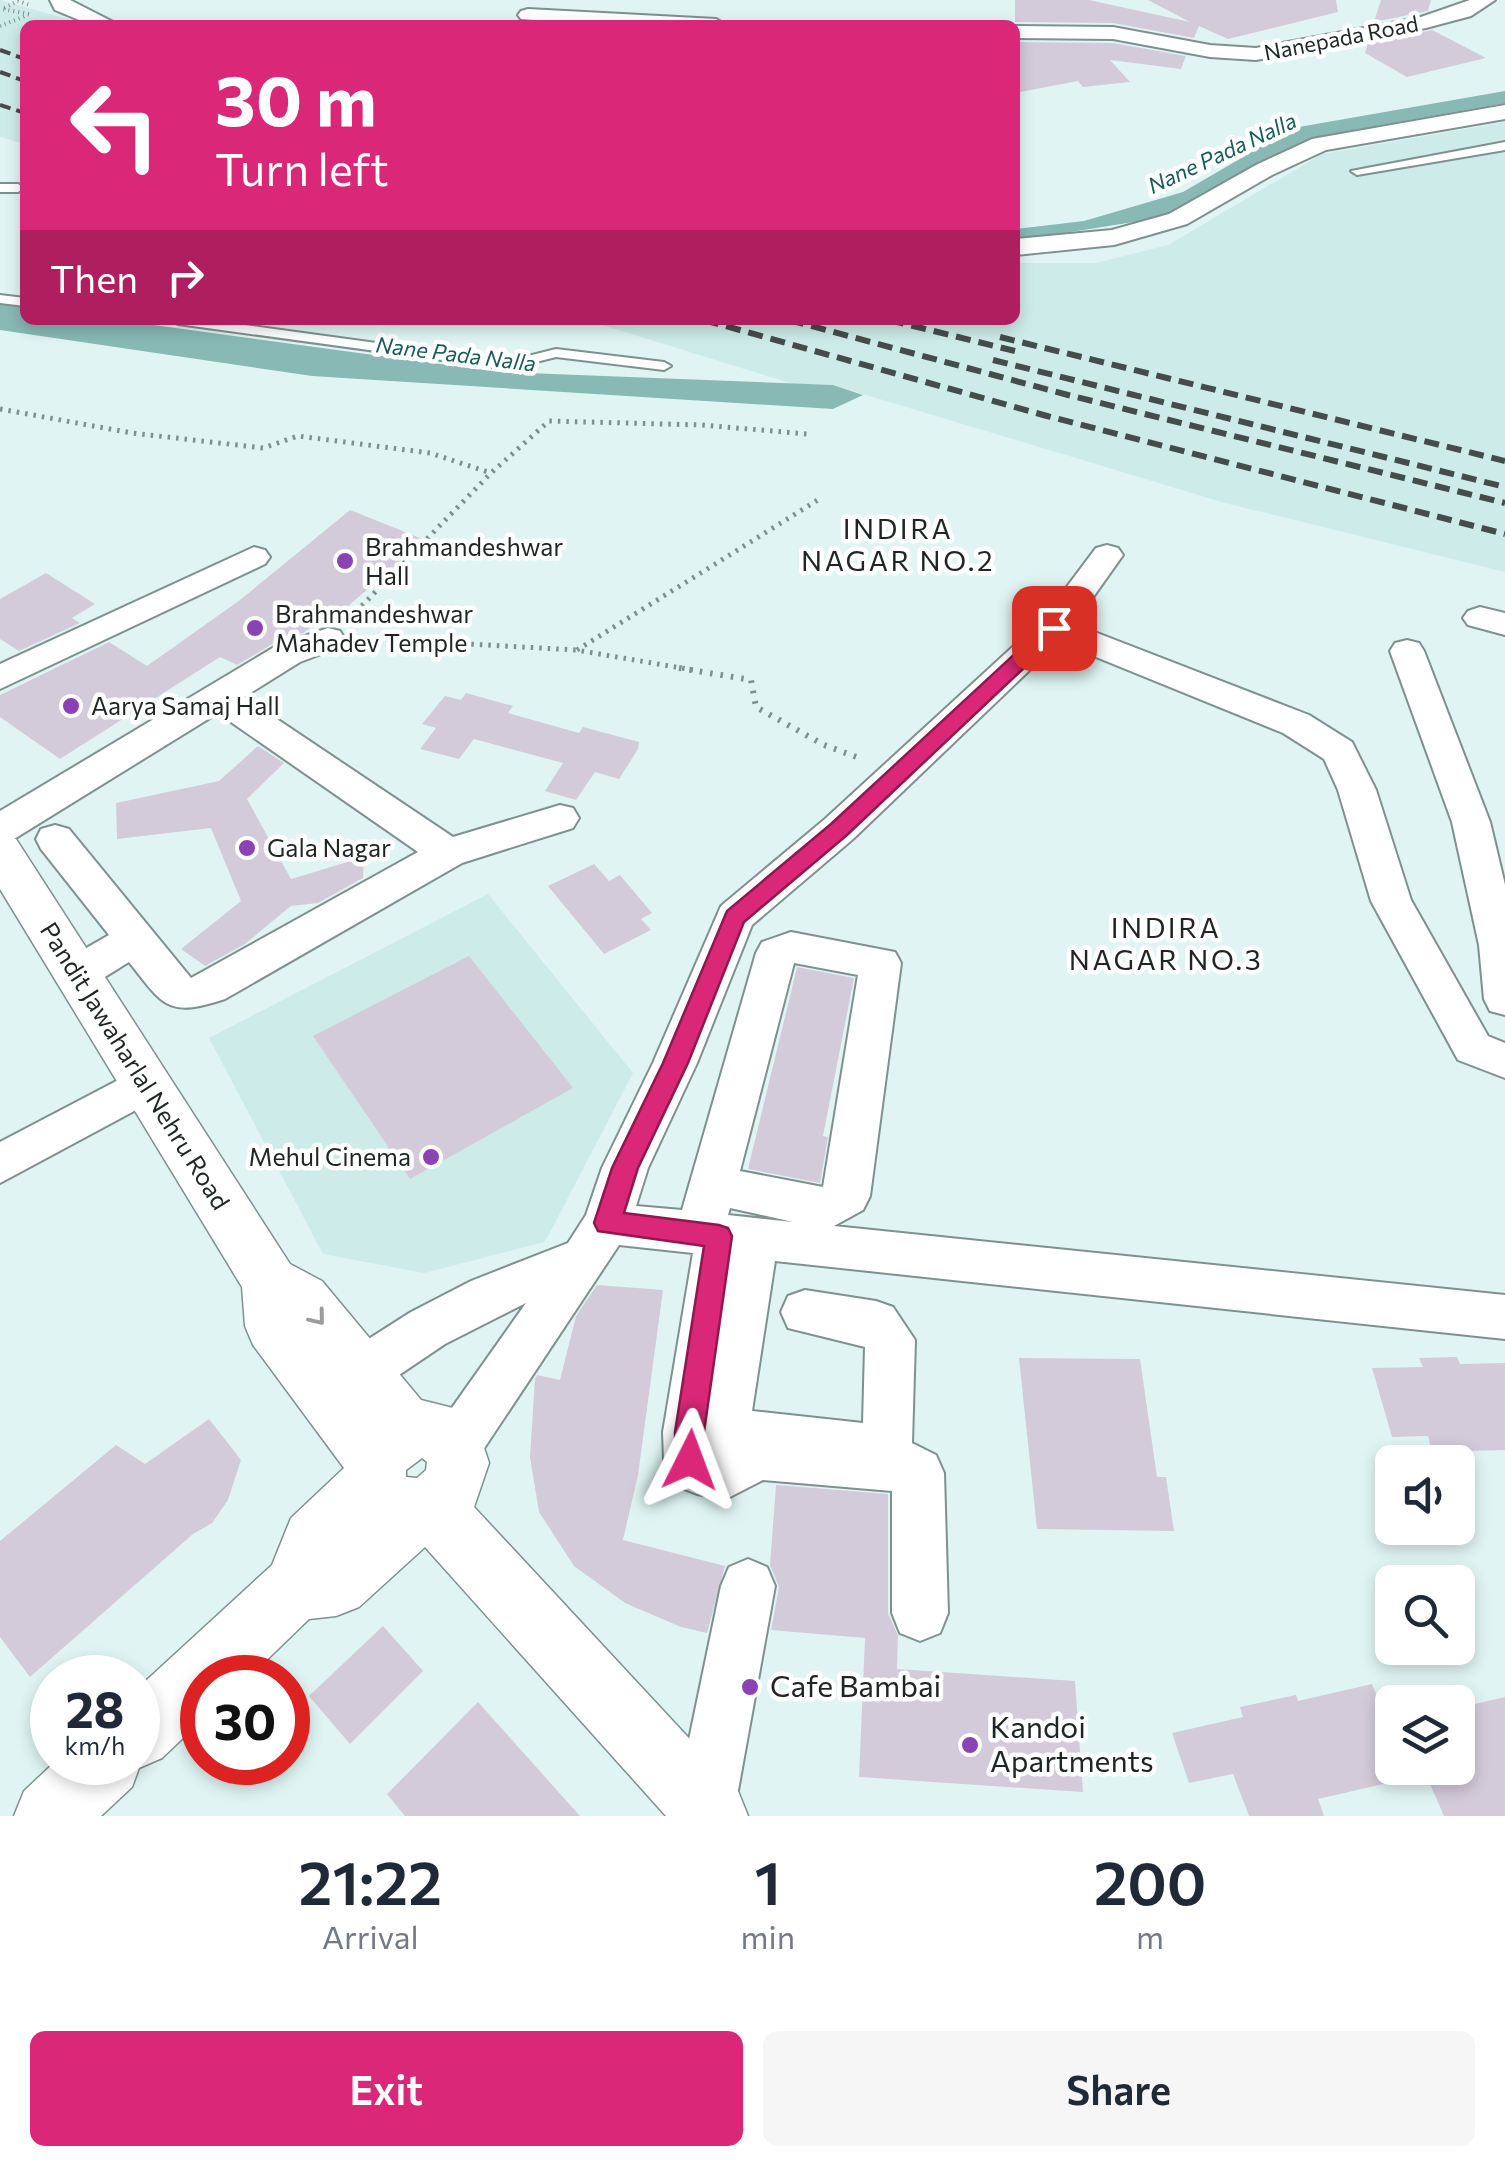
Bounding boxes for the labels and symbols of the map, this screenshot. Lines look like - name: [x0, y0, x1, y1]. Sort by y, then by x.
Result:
- street label: Nanepada Road: [1261, 9, 1420, 66]
- water label: Nane Pada Nalla: [1143, 106, 1300, 199]
- water label: Nane Pada Nalla: [375, 330, 538, 377]
- district label: INDIRA NAGAR NO.2: [801, 511, 995, 577]
- place label: Brahmandeshwar Hall: [365, 531, 563, 590]
- marker: Brahmandeshwar Hall: [334, 550, 356, 572]
- pin: [1012, 586, 1097, 671]
- place label: Brahmandeshwar Mahadev Temple: [275, 598, 473, 657]
- marker: Brahmandeshwar Mahadev Temple: [244, 617, 266, 639]
- place label: Aarya Samaj Hall: [91, 690, 280, 720]
- marker: Aarya Samaj Hall: [60, 695, 82, 717]
- place label: Gala Nagar: [267, 832, 391, 862]
- marker: Gala Nagar: [236, 837, 258, 859]
- district label: INDIRA NAGAR NO.3: [1069, 910, 1263, 976]
- street label: Pandit Jawaharlal Nehru Road: [35, 916, 237, 1215]
- place label: Mehul Cinema: [249, 1141, 411, 1171]
- marker: Mehul Cinema: [420, 1146, 442, 1168]
- one-way arrow: [306, 1306, 324, 1324]
- position arrow: [638, 1408, 742, 1512]
- speed limit sign: 30: [180, 1655, 310, 1785]
- place label: Cafe Bambai: [770, 1666, 941, 1703]
- marker: Cafe Bambai: [739, 1676, 761, 1698]
- place label: Kandoi Apartments: [990, 1707, 1154, 1778]
- marker: Kandoi Apartments: [959, 1734, 981, 1756]

